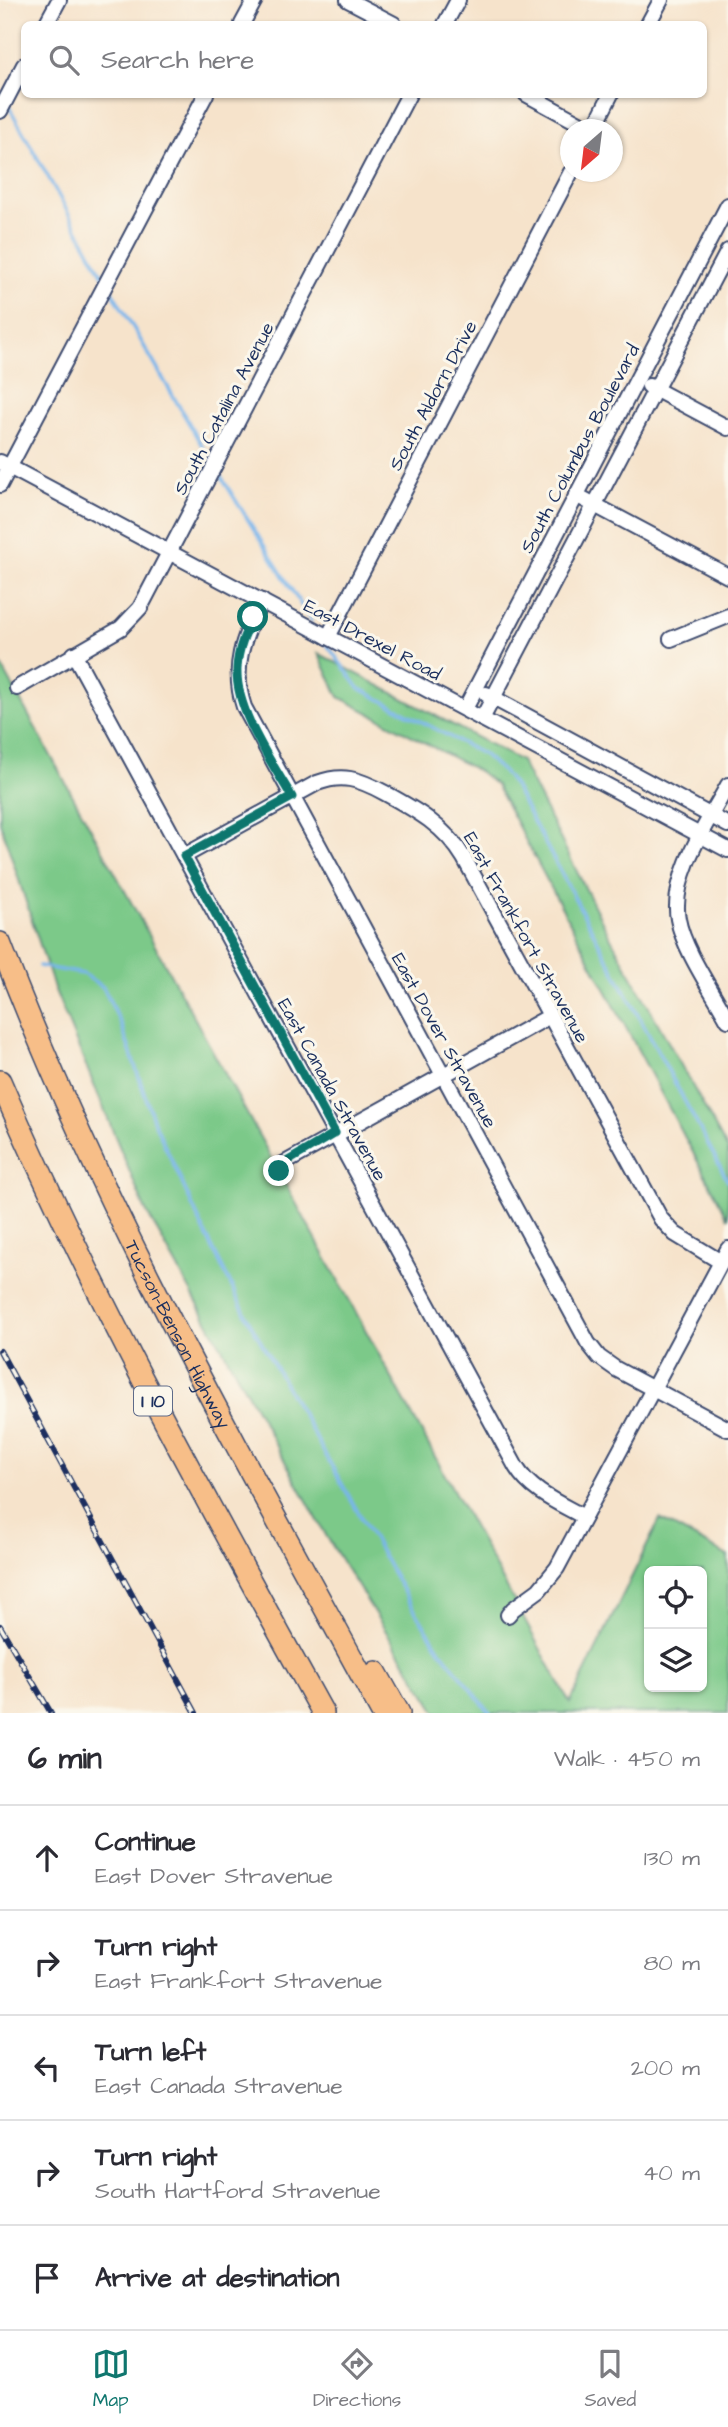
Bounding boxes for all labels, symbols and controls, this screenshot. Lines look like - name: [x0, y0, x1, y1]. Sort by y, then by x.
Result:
- search box: [21, 21, 707, 98]
- icon: search: [45, 41, 83, 79]
- text: Search here: [101, 42, 254, 78]
- north arrow: [560, 119, 623, 182]
- street label: South Aldorn Drive: [382, 316, 484, 475]
- street label: South Catalina Avenue: [167, 318, 281, 500]
- street label: South Columbus Boulevard: [514, 339, 647, 558]
- street label: East Drexel Road: [299, 593, 446, 688]
- route start: [237, 601, 268, 632]
- street label: East Frankfort Stravenue: [456, 827, 595, 1048]
- street label: East Dover Stravenue: [384, 948, 503, 1133]
- street label: East Canada Stravenue: [270, 994, 393, 1186]
- route end: [263, 1155, 294, 1186]
- street label: Tucson–Benson Highway: [117, 1236, 237, 1435]
- road number: I 10: [134, 1386, 172, 1416]
- map controls: [644, 1566, 707, 1692]
- button: locate: [644, 1566, 707, 1629]
- button: layers: [644, 1629, 707, 1692]
- text: 6 min: [28, 1738, 102, 1780]
- text: Walk · 450 m: [554, 1743, 700, 1775]
- text: Continue: [95, 1824, 196, 1860]
- icon: ahead: [28, 1839, 66, 1877]
- text: 130 m: [644, 1842, 700, 1874]
- text: East Dover Stravenue: [95, 1860, 333, 1892]
- text: Turn right: [95, 1929, 217, 1965]
- icon: right: [28, 1944, 66, 1982]
- text: 80 m: [643, 1947, 700, 1979]
- text: East Frankfort Stravenue: [95, 1965, 383, 1997]
- text: Turn left: [95, 2034, 206, 2070]
- icon: left: [28, 2049, 66, 2087]
- text: 200 m: [631, 2052, 700, 2084]
- text: East Canada Stravenue: [95, 2070, 343, 2102]
- text: Turn right: [95, 2139, 217, 2175]
- icon: right: [28, 2154, 66, 2192]
- text: 40 m: [643, 2157, 700, 2189]
- text: South Hartford Stravenue: [95, 2175, 381, 2207]
- icon: arrive: [28, 2259, 66, 2297]
- text: Arrive at destination: [95, 2260, 340, 2296]
- tab: Map: [92, 2345, 130, 2414]
- tab: Directions: [313, 2345, 401, 2414]
- tab: Saved: [585, 2345, 636, 2414]

